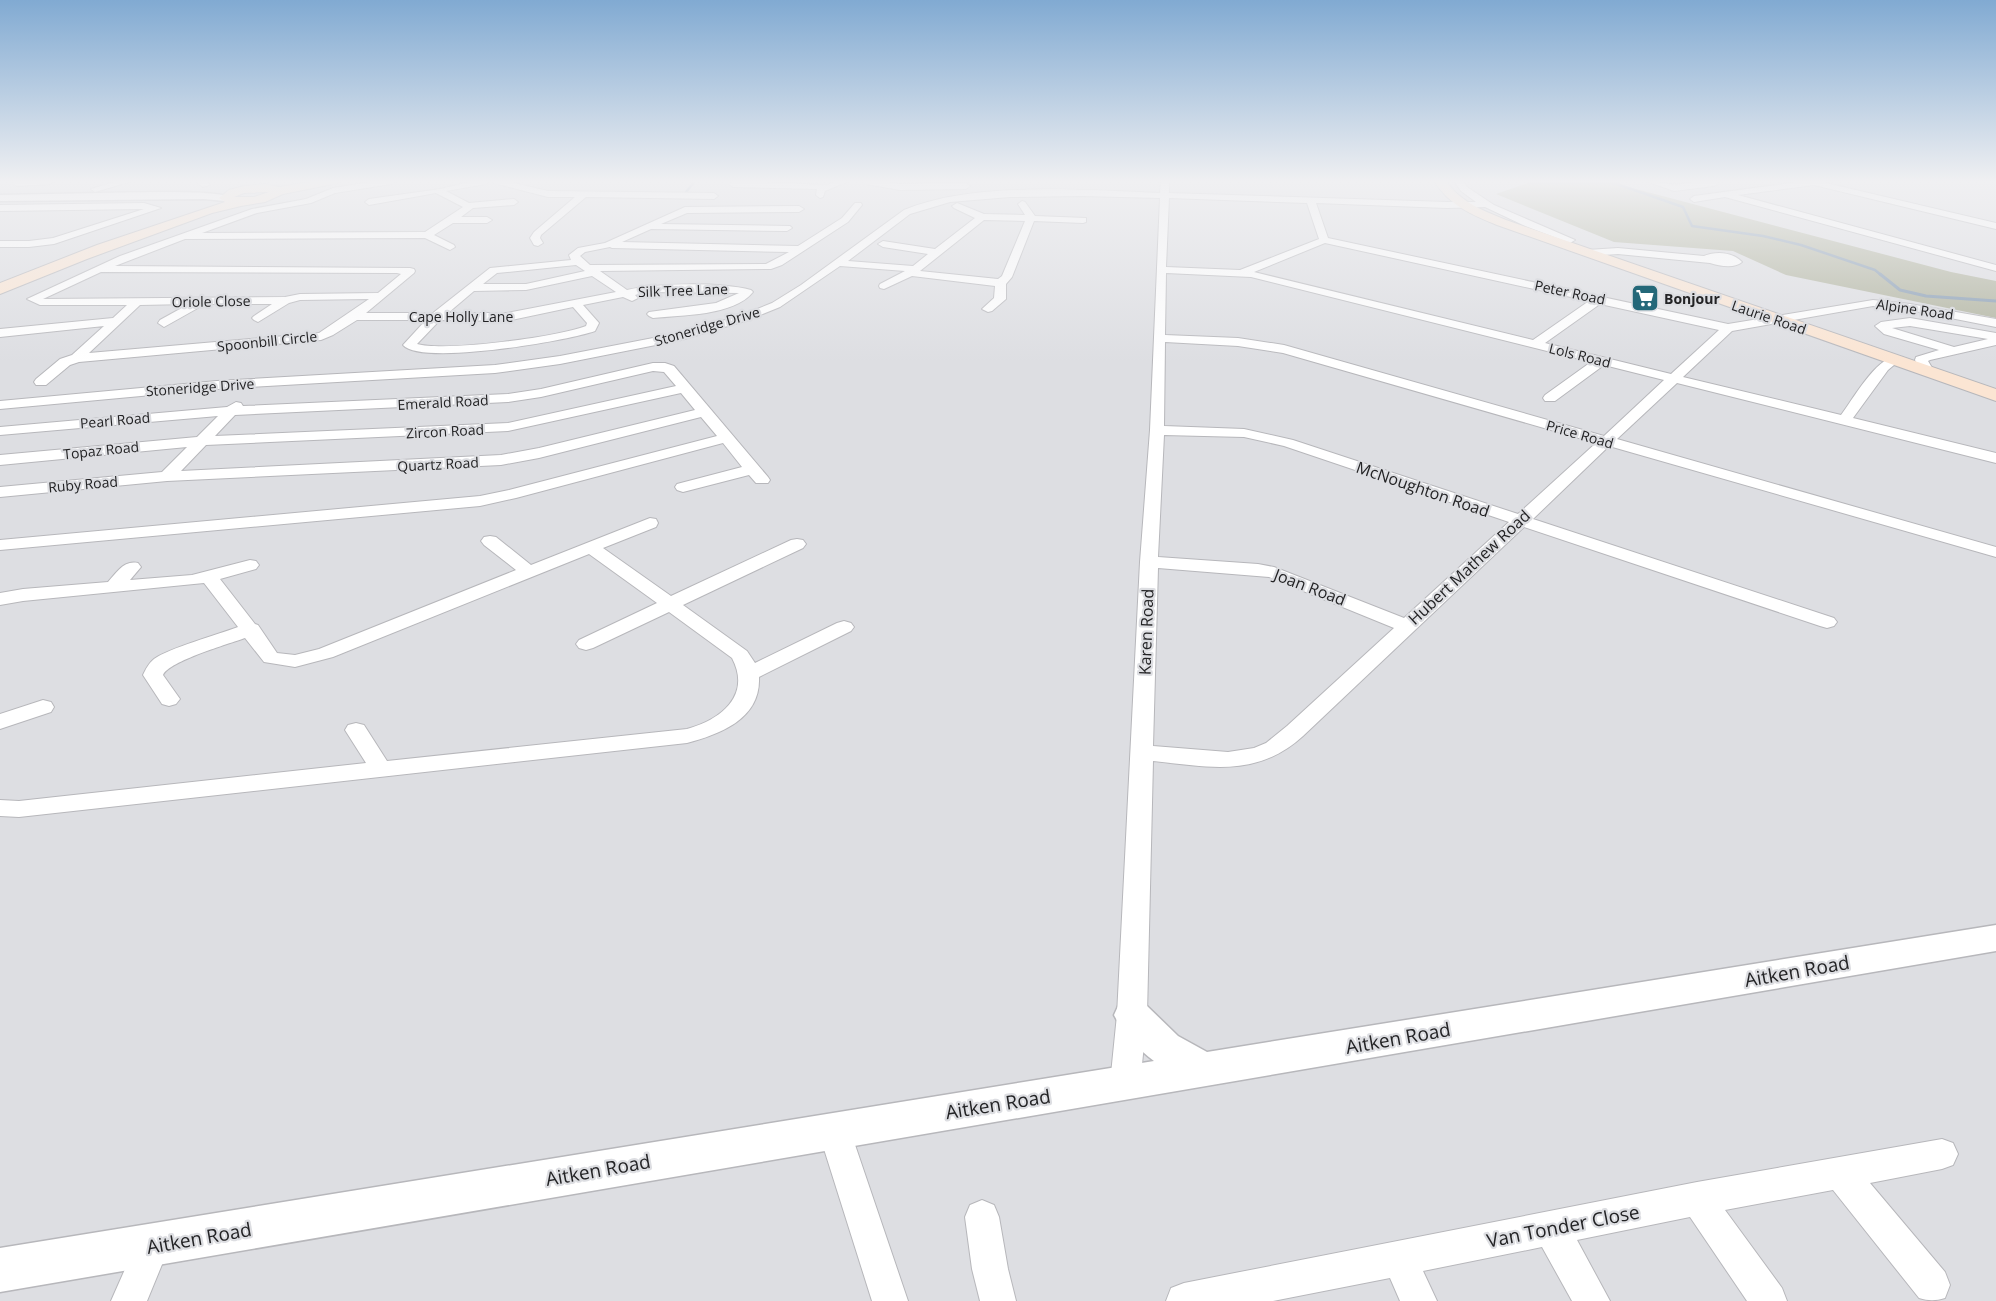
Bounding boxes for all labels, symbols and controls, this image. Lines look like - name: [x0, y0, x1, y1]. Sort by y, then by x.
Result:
- street label: Peter Road: [1533, 275, 1607, 309]
- street label: Silk Tree Lane: [638, 279, 728, 301]
- supermarket icon: Bonjour: [1630, 283, 1660, 313]
- place label: Bonjour: [1664, 289, 1720, 308]
- street label: Oriole Close: [171, 291, 251, 311]
- street label: Alpine Road: [1875, 294, 1955, 324]
- street label: Laurie Road: [1729, 295, 1809, 339]
- street label: Stoneridge Drive: [652, 302, 762, 350]
- street label: Cape Holly Lane: [409, 307, 513, 326]
- street label: Spoonbill Circle: [216, 326, 318, 356]
- street label: Lols Road: [1547, 338, 1613, 372]
- street label: Stoneridge Drive: [145, 374, 255, 400]
- street label: Emerald Road: [397, 390, 489, 414]
- street label: Pearl Road: [79, 407, 151, 433]
- street label: Price Road: [1544, 415, 1616, 453]
- street label: Zircon Road: [406, 419, 484, 443]
- street label: Topaz Road: [62, 437, 140, 463]
- street label: Quartz Road: [397, 452, 479, 476]
- street label: McNoughton Road: [1353, 456, 1493, 522]
- street label: Ruby Road: [47, 471, 119, 497]
- street label: Hubert Mathew Road: [1403, 505, 1535, 629]
- street label: Joan Road: [1269, 563, 1349, 611]
- street label: Karen Road: [1133, 588, 1159, 676]
- street label: Aitken Road: [1742, 949, 1852, 993]
- street label: Aitken Road: [1343, 1016, 1453, 1060]
- street label: Aitken Road: [944, 1083, 1052, 1125]
- street label: Aitken Road: [543, 1148, 653, 1192]
- street label: Van Tonder Close: [1484, 1198, 1642, 1254]
- street label: Aitken Road: [144, 1216, 254, 1260]

